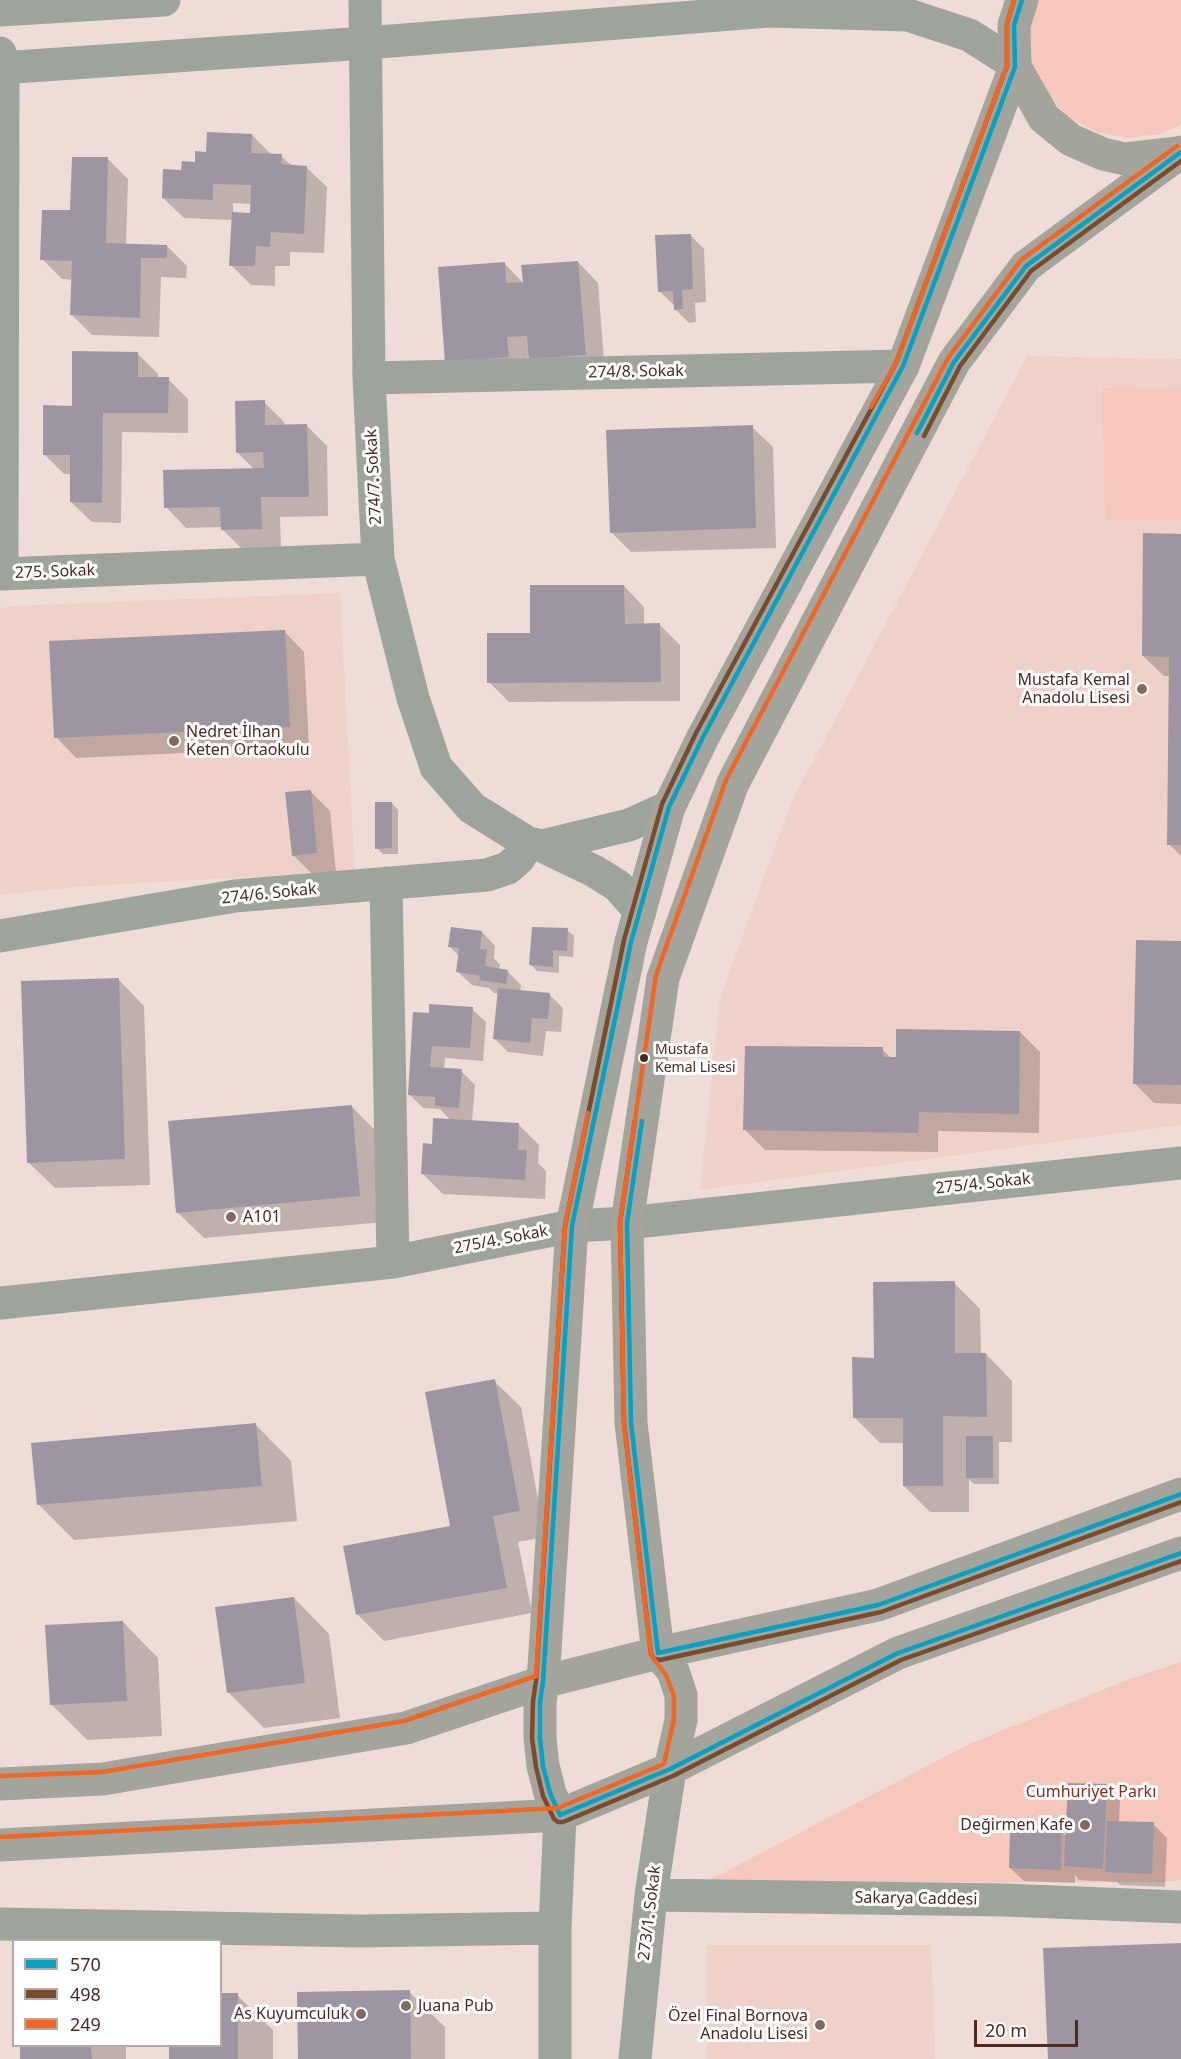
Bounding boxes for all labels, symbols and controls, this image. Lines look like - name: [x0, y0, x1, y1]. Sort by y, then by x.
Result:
- street label: 274/8. Sokak: [588, 362, 684, 382]
- street label: 274/7. Sokak: [362, 429, 386, 525]
- street label: 275. Sokak: [14, 561, 96, 583]
- place label: Mustafa Kemal Anadolu Lisesi: [1018, 670, 1130, 708]
- marker: Mustafa Kemal Anadolu Lisesi: [1135, 682, 1149, 696]
- place label: Nedret İlhan Keten Ortaokulu: [186, 722, 310, 760]
- marker: Nedret İlhan Keten Ortaokulu: [167, 734, 181, 748]
- street label: 274/6. Sokak: [220, 879, 318, 909]
- place label: Mustafa Kemal Lisesi: [655, 1042, 736, 1074]
- marker: Mustafa Kemal Lisesi: [638, 1052, 650, 1064]
- street label: 275/4. Sokak: [934, 1169, 1032, 1199]
- place label: A101: [243, 1207, 281, 1227]
- marker: A101: [224, 1210, 238, 1224]
- street label: 275/4. Sokak: [452, 1221, 550, 1259]
- park label: Cumhuriyet Parkı: [1026, 1782, 1156, 1802]
- place label: Değirmen Kafe: [960, 1815, 1073, 1835]
- marker: Değirmen Kafe: [1078, 1818, 1092, 1832]
- street label: 273/1. Sokak: [635, 1864, 665, 1962]
- street label: Sakarya Caddesi: [854, 1888, 978, 1910]
- legend: [12, 1939, 222, 2047]
- text: 570: [70, 1952, 101, 1976]
- text: 498: [70, 1982, 101, 2006]
- place label: Juana Pub: [418, 1996, 494, 2016]
- marker: Juana Pub: [399, 1999, 413, 2013]
- place label: As Kuyumculuk: [234, 2004, 349, 2024]
- place label: Özel Final Bornova Anadolu Lisesi: [668, 2006, 808, 2044]
- marker: As Kuyumculuk: [354, 2007, 368, 2021]
- scale bar: [977, 2008, 1080, 2046]
- text: 249: [70, 2012, 101, 2036]
- marker: Özel Final Bornova Anadolu Lisesi: [813, 2018, 827, 2032]
- text: 20 m: [985, 2018, 1027, 2042]

